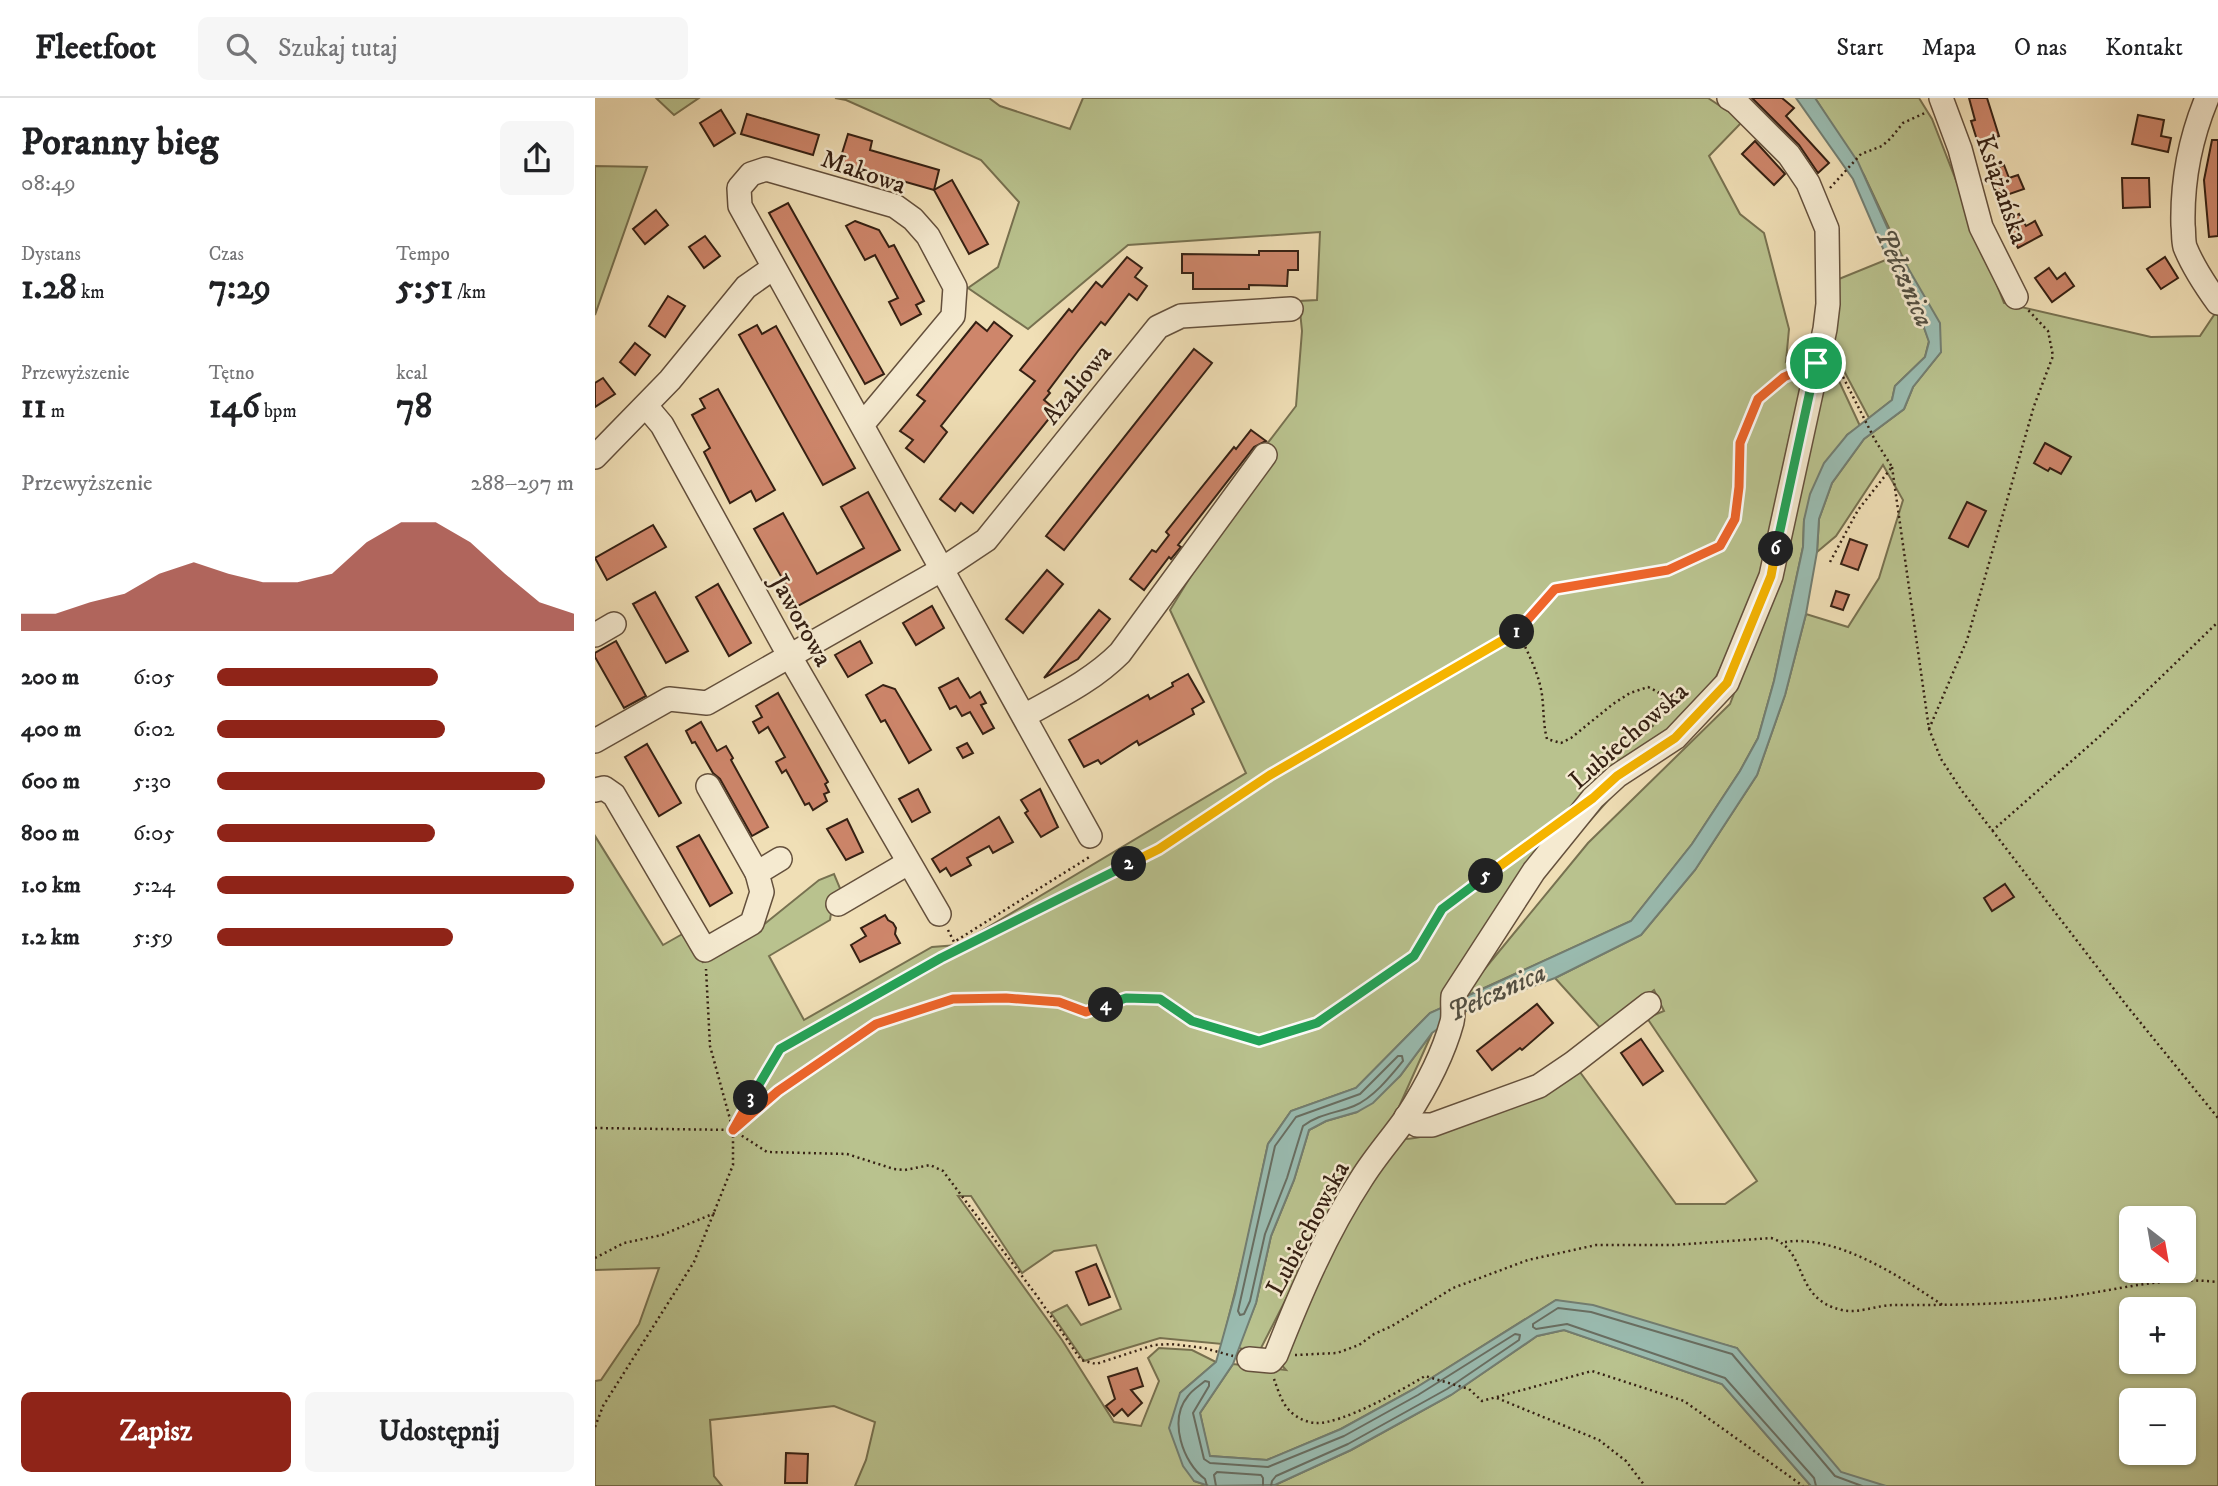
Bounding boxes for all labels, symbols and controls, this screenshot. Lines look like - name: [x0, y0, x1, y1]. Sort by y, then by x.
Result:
- search box: [198, 17, 688, 80]
- text: Fleetfoot: [35, 28, 156, 69]
- icon: search: [222, 29, 260, 67]
- text: Szukaj tutaj: [278, 32, 398, 65]
- text: Start: [1837, 33, 1884, 63]
- text: Mapa: [1922, 33, 1976, 63]
- text: O nas: [2014, 33, 2067, 63]
- text: Kontakt: [2105, 33, 2183, 63]
- text: Poranny bieg: [21, 119, 218, 167]
- button: share: [500, 121, 574, 195]
- street label: Książańska: [1968, 131, 2036, 248]
- street label: Makowa: [817, 143, 910, 202]
- text: 08:49: [21, 169, 76, 198]
- water label: Pełcznica: [1867, 223, 1942, 333]
- text: Dystans: [21, 243, 81, 266]
- text: Czas: [209, 243, 244, 266]
- text: Tempo: [396, 243, 450, 266]
- text: 1.28: [21, 266, 77, 310]
- text: 7:29: [209, 266, 271, 310]
- text: 5:51: [396, 266, 453, 310]
- text: km: [77, 281, 105, 304]
- text: /km: [453, 281, 486, 304]
- pin: [1786, 333, 1846, 393]
- street label: Azaliowa: [1035, 338, 1119, 432]
- icon: arrive: [1797, 344, 1835, 382]
- text: Przewyższenie: [21, 362, 130, 385]
- text: Tętno: [209, 362, 254, 385]
- text: kcal: [396, 362, 428, 385]
- text: 11: [21, 385, 47, 429]
- text: 146: [209, 385, 260, 429]
- text: 78: [396, 385, 432, 429]
- text: m: [47, 400, 65, 423]
- text: bpm: [260, 400, 297, 423]
- text: Przewyższenie: [21, 469, 153, 498]
- text: 288–297 m: [470, 469, 574, 498]
- pin: 6: [1759, 532, 1793, 566]
- text: 6: [1771, 537, 1780, 560]
- street label: Jaworowa: [761, 567, 839, 672]
- pin: 1: [1499, 614, 1535, 650]
- text: 1: [1513, 620, 1520, 643]
- text: 200 m: [21, 663, 79, 692]
- text: 6:05: [133, 663, 175, 692]
- street label: Lubiechowska: [1562, 675, 1695, 797]
- text: 400 m: [21, 715, 81, 744]
- text: 6:02: [133, 715, 175, 744]
- text: 600 m: [21, 767, 80, 796]
- text: 5:30: [133, 767, 171, 796]
- text: 800 m: [21, 819, 79, 848]
- text: 6:05: [133, 819, 175, 848]
- pin: 2: [1111, 846, 1147, 882]
- text: 2: [1124, 852, 1133, 875]
- pin: 5: [1469, 858, 1503, 894]
- text: 5: [1481, 864, 1490, 887]
- text: 1.0 km: [21, 871, 81, 900]
- text: 5:24: [133, 871, 175, 900]
- text: 1.2 km: [21, 923, 80, 952]
- text: 5:59: [133, 923, 173, 952]
- water label: Pełcznica: [1442, 955, 1552, 1030]
- pin: 4: [1089, 988, 1123, 1023]
- text: 4: [1100, 993, 1111, 1016]
- pin: 3: [733, 1080, 769, 1116]
- text: 3: [747, 1086, 754, 1109]
- street label: Lubiechowska: [1259, 1156, 1358, 1302]
- north arrow: [2119, 1206, 2196, 1283]
- map controls: [2119, 1206, 2196, 1465]
- button: +: [2119, 1297, 2196, 1374]
- button: −: [2119, 1388, 2196, 1465]
- button: Zapisz: [21, 1392, 291, 1472]
- button: Udostępnij: [305, 1392, 574, 1472]

